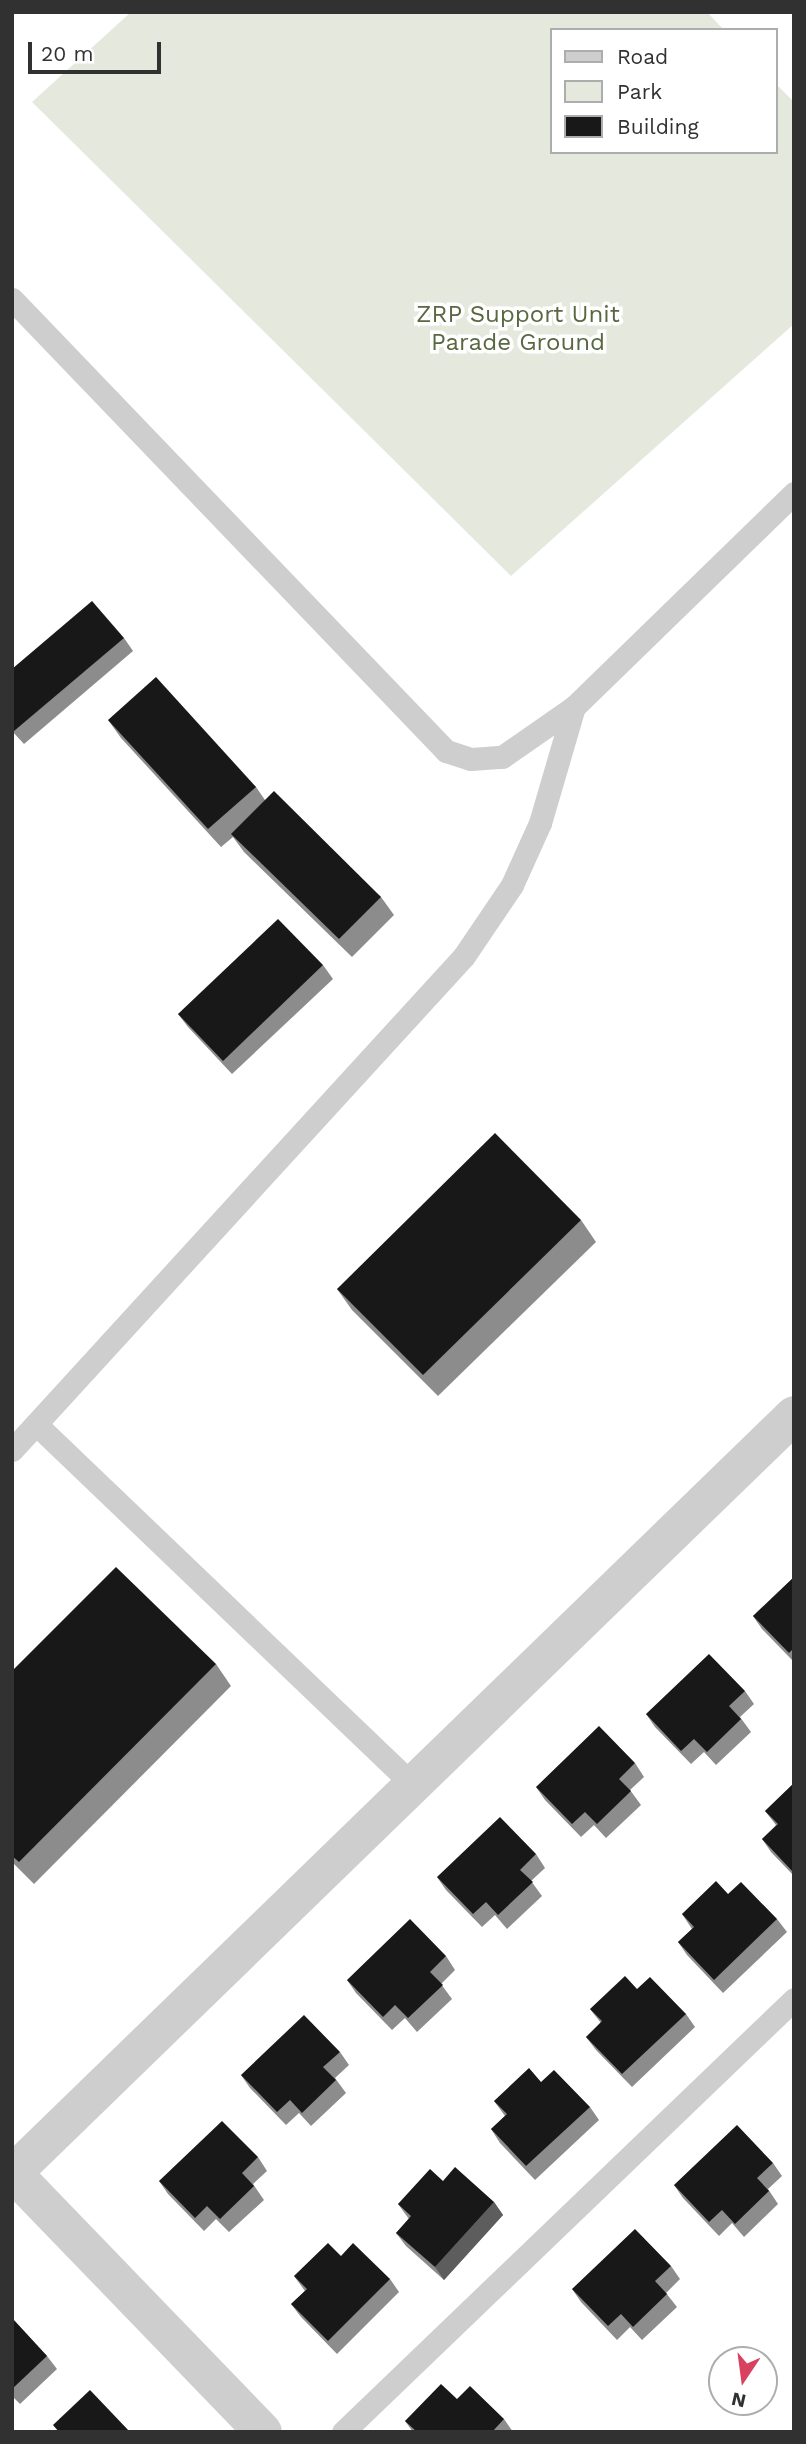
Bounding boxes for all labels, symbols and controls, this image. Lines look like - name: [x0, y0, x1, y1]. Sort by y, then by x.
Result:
- scale bar: [32, 28, 164, 72]
- legend: [550, 28, 778, 154]
- text: 20 m: [41, 41, 93, 66]
- text: Road: [617, 44, 668, 69]
- text: Park: [617, 79, 662, 104]
- text: Building: [617, 114, 699, 139]
- park label: ZRP Support Unit Parade Ground: [416, 301, 620, 357]
- north arrow: [708, 2346, 778, 2416]
- text: N: [729, 2387, 748, 2413]

